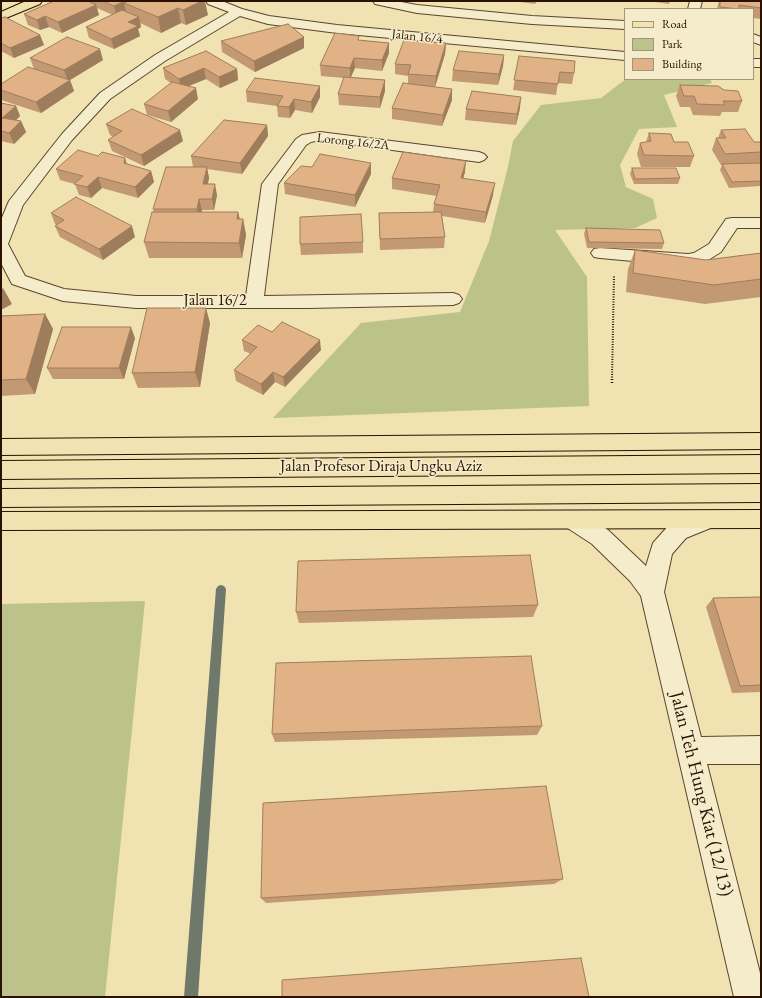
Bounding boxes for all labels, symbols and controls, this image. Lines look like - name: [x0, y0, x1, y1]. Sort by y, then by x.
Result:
- legend: [624, 8, 754, 80]
- text: Road: [662, 16, 687, 32]
- street label: Jalan 16/4: [391, 27, 443, 47]
- text: Park: [662, 36, 682, 52]
- text: Building: [662, 56, 702, 72]
- street label: Lorong 16/2A: [316, 130, 390, 154]
- street label: Jalan 16/2: [183, 291, 247, 311]
- street label: Jalan Profesor Diraja Ungku Aziz: [280, 457, 482, 477]
- street label: Jalan Teh Hung Kiat (12/13): [665, 689, 737, 899]

